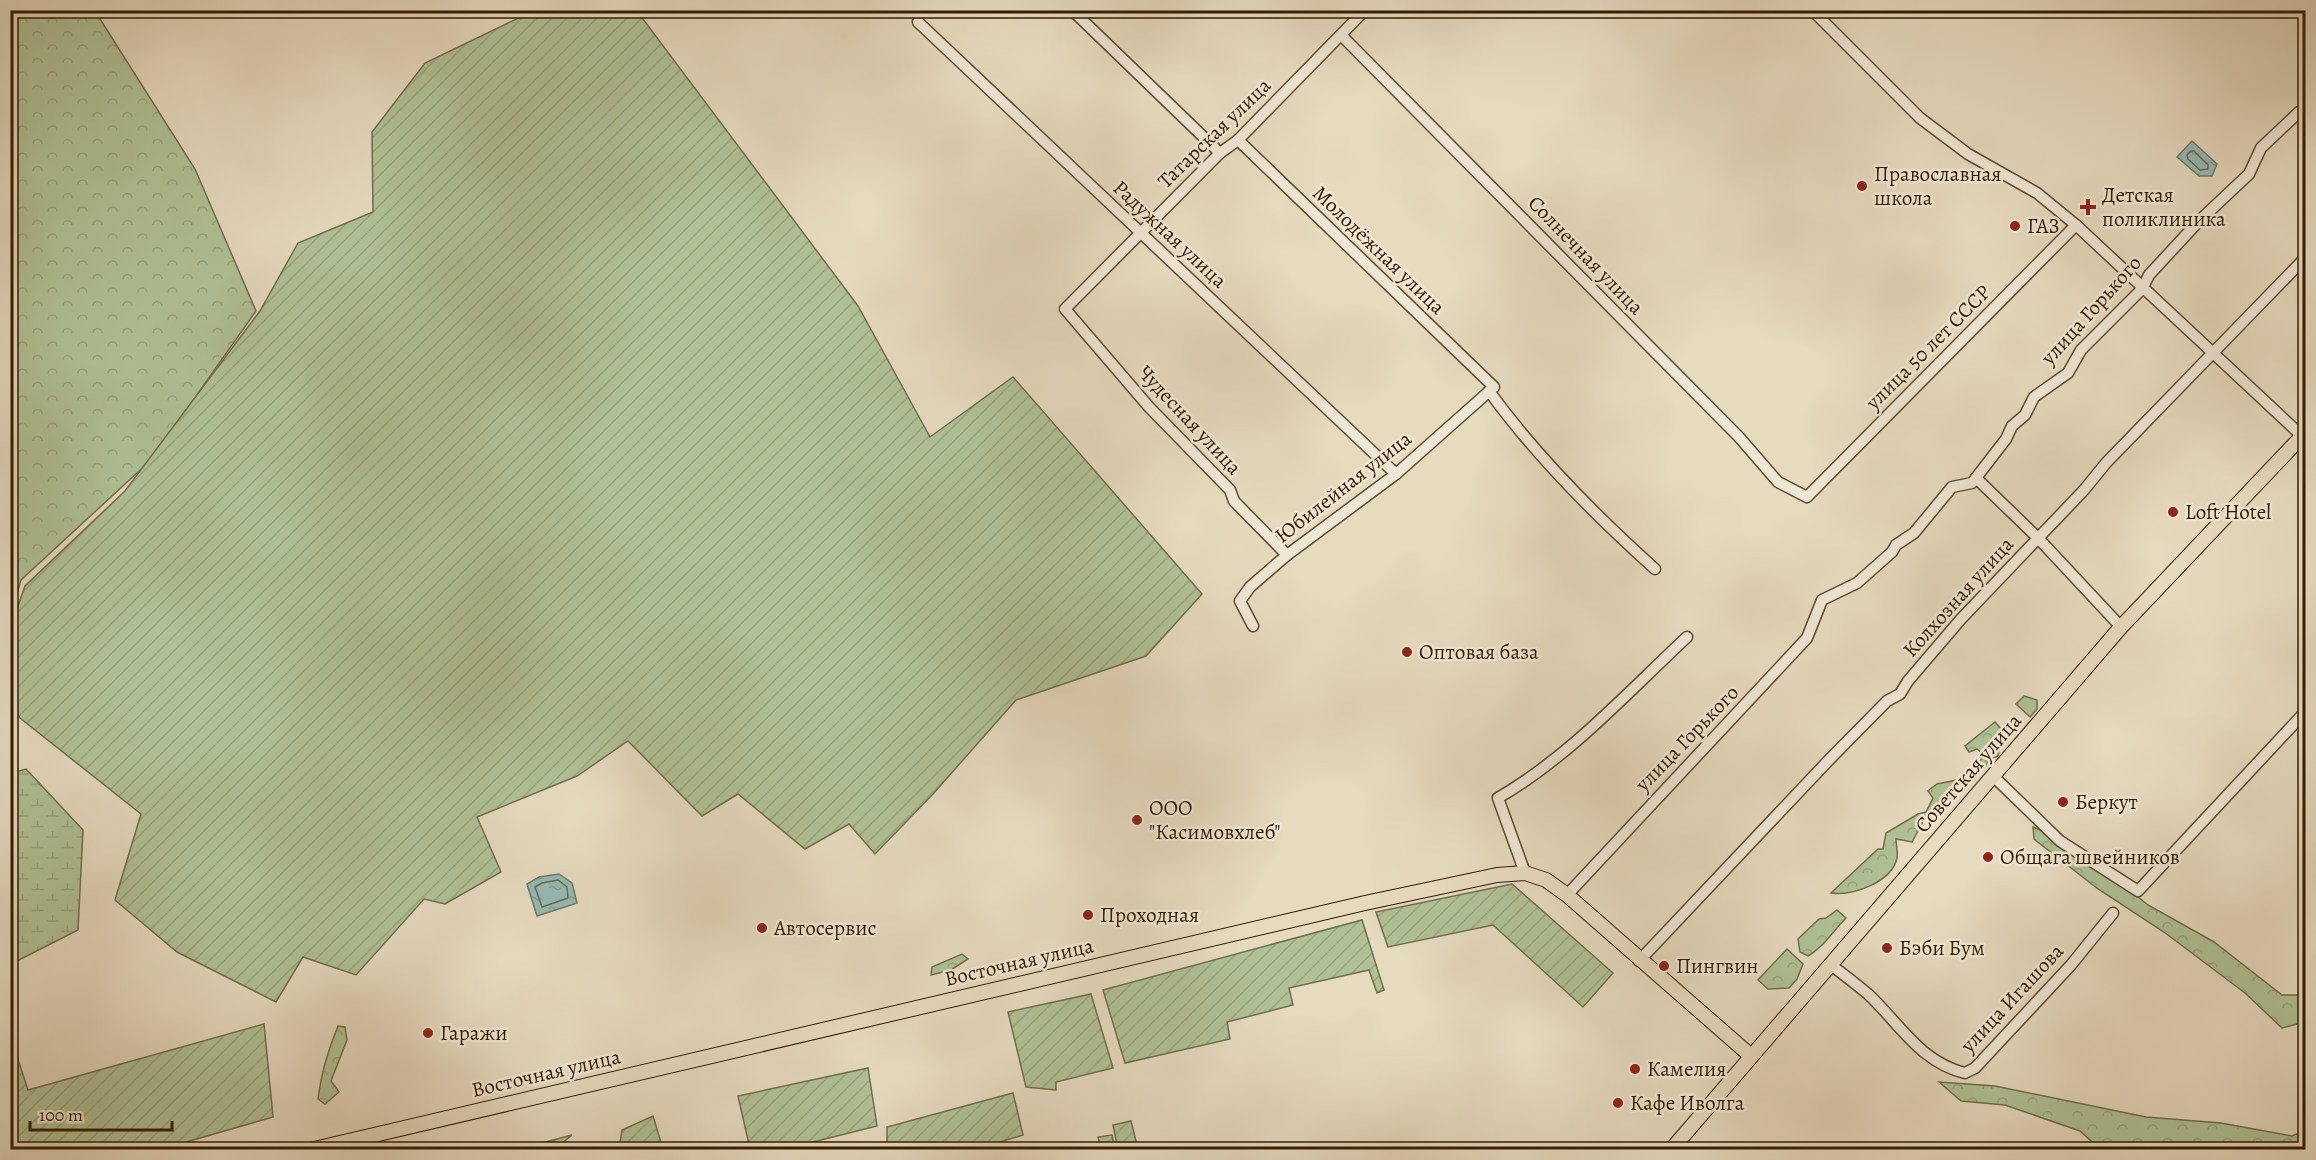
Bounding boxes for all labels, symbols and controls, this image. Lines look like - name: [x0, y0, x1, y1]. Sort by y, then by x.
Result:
- street label: Татарская улица: [1151, 72, 1277, 194]
- place label: Православная школа: [1874, 160, 2001, 212]
- street label: Радужная улица: [1107, 174, 1233, 294]
- street label: Молодёжная улица: [1307, 179, 1452, 321]
- marker: Православная школа: [1855, 179, 1869, 193]
- place label: Детская поликлиника: [2102, 181, 2226, 233]
- street label: Солнечная улица: [1522, 189, 1650, 321]
- marker: Детская поликлиника: [2079, 198, 2097, 216]
- place label: ГАЗ: [2027, 212, 2060, 240]
- marker: ГАЗ: [2008, 219, 2022, 233]
- street label: улица Горького: [2034, 249, 2148, 371]
- street label: улица 50 лет СССР: [1859, 278, 1997, 416]
- street label: Чудесная улица: [1132, 359, 1248, 481]
- street label: Юбилейная улица: [1269, 425, 1417, 549]
- place label: Loft Hotel: [2185, 498, 2271, 526]
- marker: Loft Hotel: [2166, 505, 2180, 519]
- street label: Колхозная улица: [1896, 530, 2020, 663]
- place label: Оптовая база: [1419, 638, 1539, 666]
- marker: Оптовая база: [1400, 645, 1414, 659]
- street label: улица Горького: [1628, 679, 1745, 798]
- street label: Советская улица: [1908, 707, 2028, 839]
- place label: Беркут: [2075, 788, 2138, 816]
- place label: ООО "Касимовхлеб": [1149, 794, 1281, 846]
- marker: Беркут: [2056, 795, 2070, 809]
- marker: ООО "Касимовхлеб": [1130, 813, 1144, 827]
- place label: Общага швейников: [2000, 843, 2180, 871]
- marker: Общага швейников: [1981, 850, 1995, 864]
- place label: Проходная: [1100, 901, 1199, 929]
- marker: Проходная: [1081, 908, 1095, 922]
- place label: Автосервис: [773, 914, 877, 942]
- marker: Автосервис: [755, 921, 769, 935]
- street label: Восточная улица: [942, 931, 1096, 993]
- place label: Бэби Бум: [1899, 934, 1985, 962]
- street label: улица Игашова: [1954, 937, 2070, 1059]
- marker: Бэби Бум: [1880, 941, 1894, 955]
- place label: Пингвин: [1676, 952, 1759, 980]
- marker: Пингвин: [1657, 959, 1671, 973]
- place label: Гаражи: [440, 1019, 508, 1047]
- marker: Гаражи: [421, 1026, 435, 1040]
- street label: Восточная улица: [469, 1042, 623, 1104]
- place label: Камелия: [1647, 1055, 1726, 1083]
- marker: Камелия: [1628, 1062, 1642, 1076]
- place label: Кафе Иволга: [1630, 1089, 1745, 1117]
- scale bar: [30, 1094, 172, 1132]
- marker: Кафе Иволга: [1611, 1096, 1625, 1110]
- text: 100 m: [39, 1103, 83, 1127]

